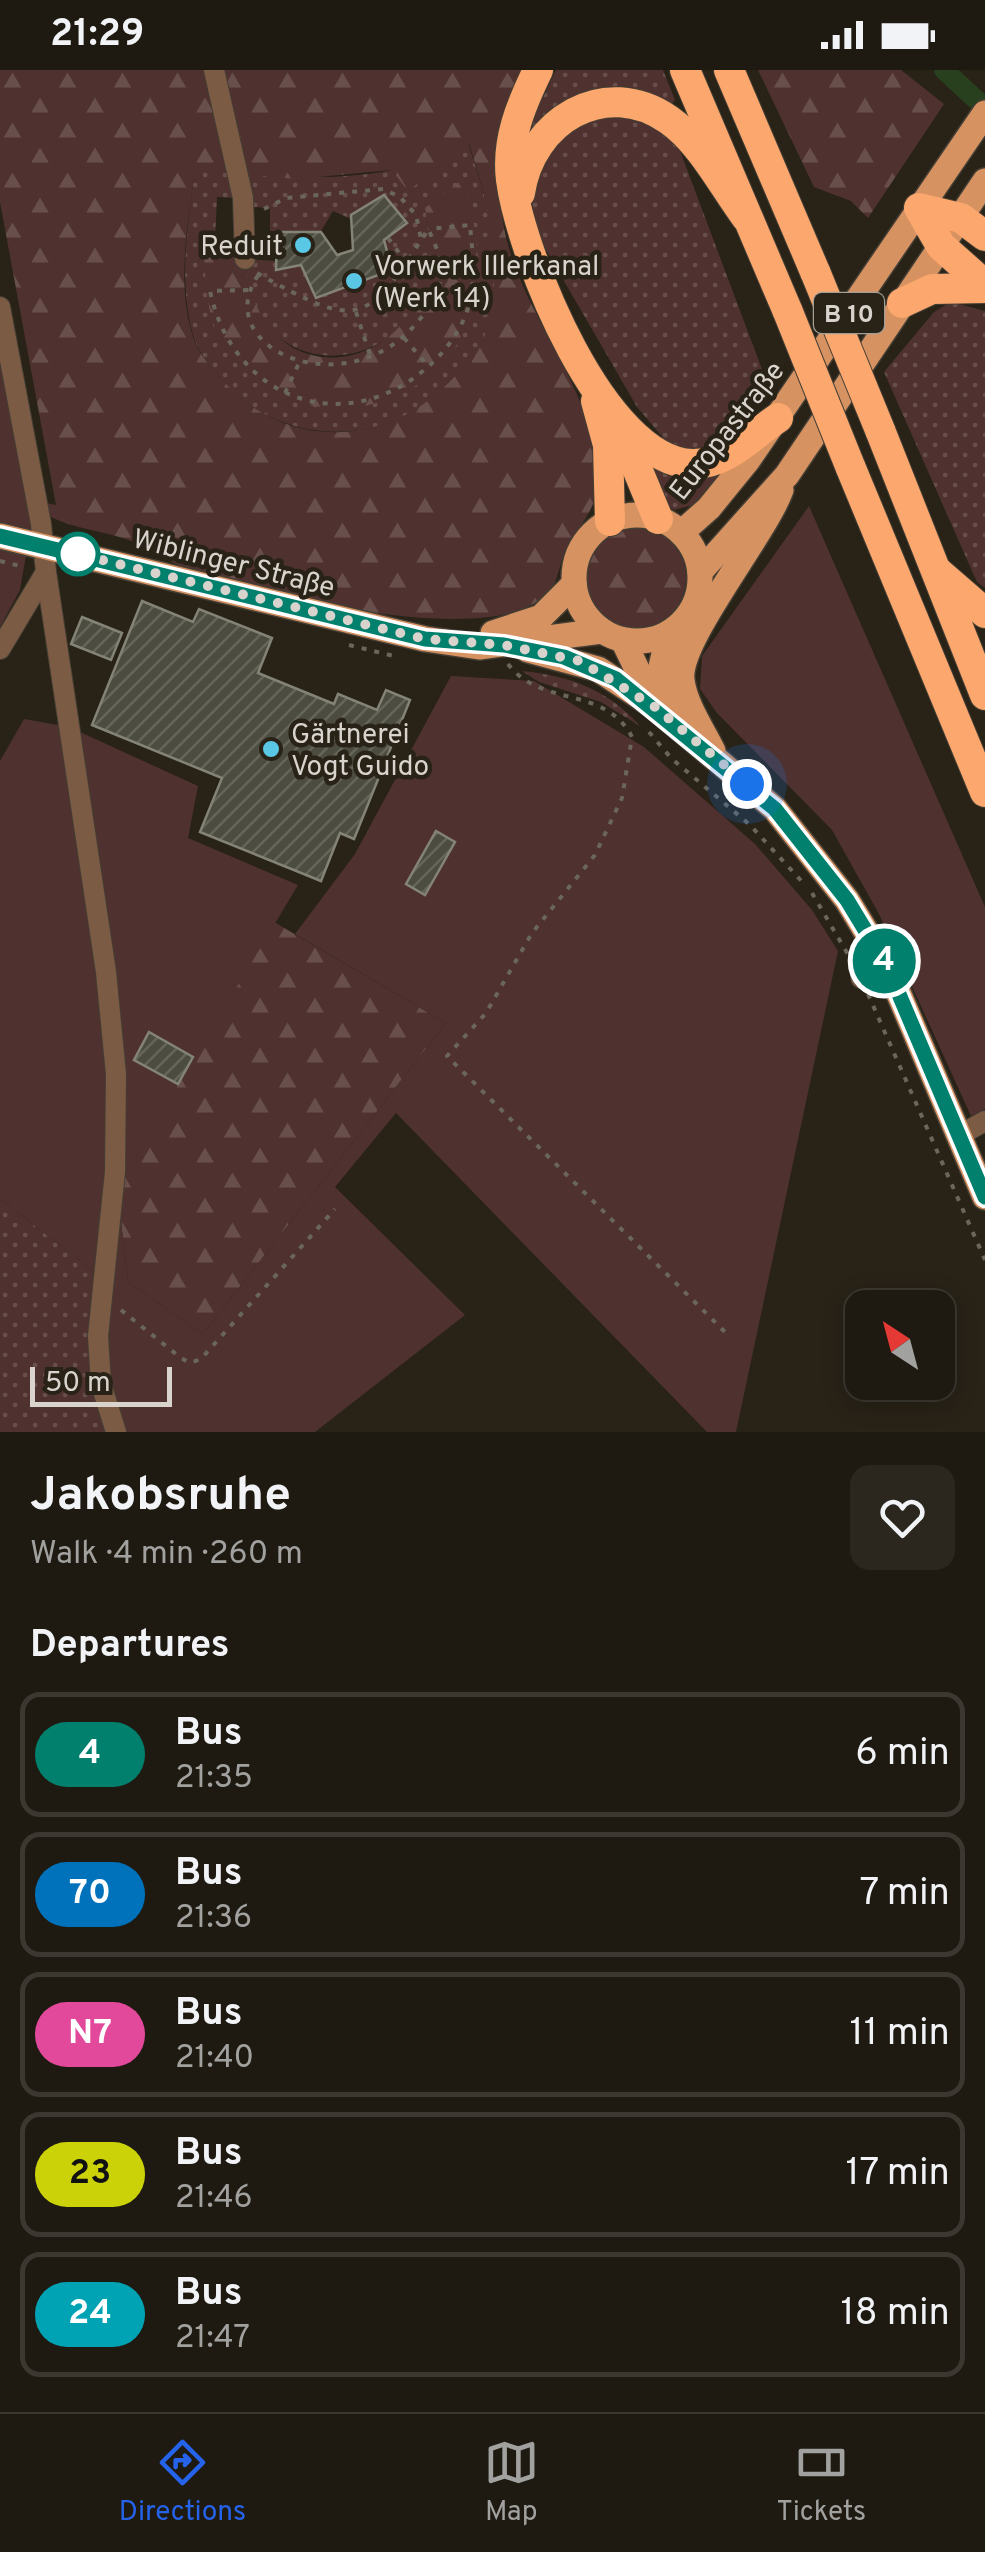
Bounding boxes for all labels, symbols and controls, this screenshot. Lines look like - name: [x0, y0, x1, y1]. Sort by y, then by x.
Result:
- text: 21:29: [50, 11, 144, 60]
- place label: Reduit: [200, 230, 283, 266]
- marker: Reduit: [292, 234, 314, 256]
- place label: Vorwerk Illerkanal (Werk 14): [374, 250, 599, 318]
- marker: Vorwerk Illerkanal (Werk 14): [343, 270, 365, 292]
- road number: B 10: [814, 293, 884, 333]
- street label: Europastraße: [663, 355, 794, 509]
- street label: Wiblinger Straße: [129, 522, 338, 607]
- unlabelled marker: [57, 533, 99, 575]
- place label: Gärtnerei Vogt Guido: [291, 718, 429, 786]
- marker: Gärtnerei Vogt Guido: [260, 738, 282, 760]
- your location: [722, 759, 772, 809]
- line badge: 4: [852, 928, 916, 994]
- text: 4: [873, 939, 895, 983]
- north arrow: [845, 1290, 955, 1400]
- map controls: [845, 1290, 955, 1400]
- scale bar: [30, 1362, 172, 1406]
- text: 50 m: [45, 1366, 111, 1402]
- button: heart: [850, 1465, 955, 1570]
- text: Jakobsruhe: [30, 1467, 291, 1527]
- text: Walk · 4 min · 260 m: [30, 1535, 303, 1575]
- text: Departures: [30, 1622, 230, 1671]
- text: Bus: [175, 1710, 242, 1759]
- text: 6 min: [855, 1730, 950, 1779]
- text: 4: [79, 1732, 101, 1776]
- text: 21:35: [175, 1759, 253, 1799]
- text: Bus: [175, 1850, 242, 1899]
- text: 7 min: [860, 1870, 950, 1919]
- text: 70: [69, 1872, 111, 1916]
- text: 21:36: [175, 1899, 252, 1939]
- text: Bus: [175, 1990, 242, 2039]
- text: 11 min: [849, 2010, 950, 2059]
- text: N7: [68, 2012, 112, 2056]
- text: 21:40: [175, 2039, 254, 2079]
- text: Bus: [175, 2130, 242, 2179]
- text: 17 min: [845, 2150, 950, 2199]
- text: 23: [69, 2152, 111, 2196]
- text: 21:46: [175, 2179, 253, 2219]
- text: Bus: [175, 2270, 242, 2319]
- text: 18 min: [840, 2290, 950, 2339]
- text: 24: [68, 2292, 112, 2336]
- text: 21:47: [175, 2319, 250, 2359]
- tab: Directions: [119, 2435, 246, 2531]
- tab: Map: [484, 2435, 539, 2531]
- tab: Tickets: [776, 2435, 866, 2531]

